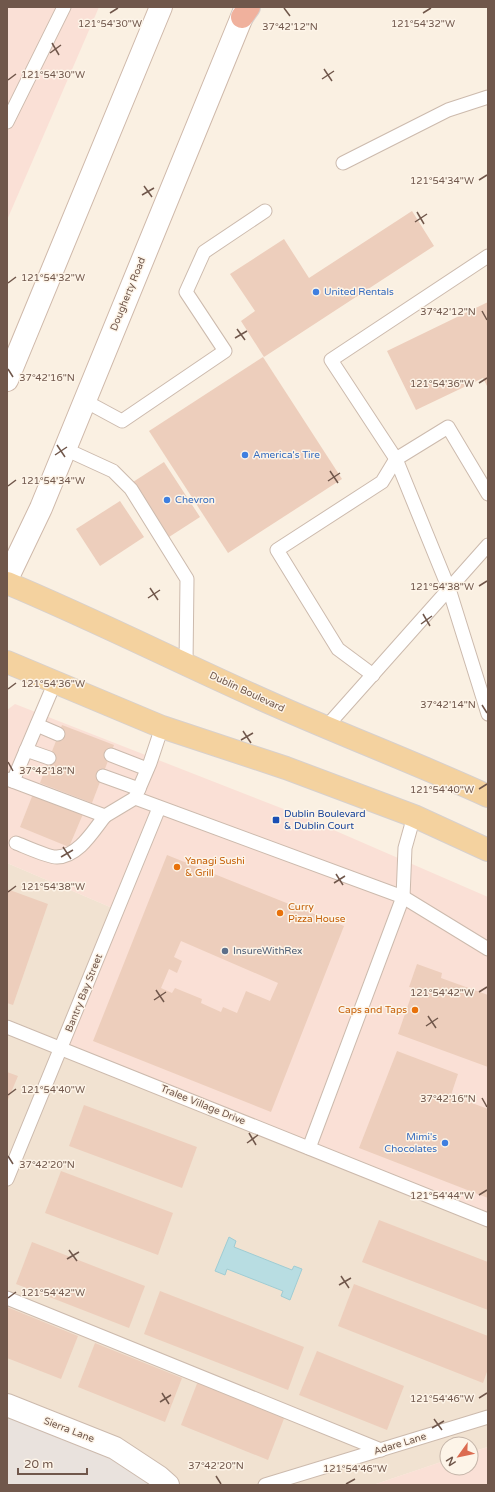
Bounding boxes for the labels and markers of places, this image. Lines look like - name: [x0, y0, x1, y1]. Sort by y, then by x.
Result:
- place label: United Rentals: [324, 286, 394, 298]
- marker: United Rentals: [311, 287, 321, 297]
- place label: America's Tire: [253, 449, 320, 461]
- marker: America's Tire: [240, 450, 250, 460]
- place label: Chevron: [175, 494, 215, 506]
- marker: Chevron: [162, 495, 172, 505]
- place label: Dublin Boulevard & Dublin Court: [284, 808, 366, 832]
- marker: Dublin Boulevard & Dublin Court: [271, 815, 281, 825]
- place label: Yanagi Sushi & Grill: [185, 855, 245, 879]
- marker: Yanagi Sushi & Grill: [172, 862, 182, 872]
- place label: Curry Pizza House: [288, 901, 346, 925]
- marker: Curry Pizza House: [275, 908, 285, 918]
- place label: InsureWithRex: [233, 945, 302, 957]
- marker: InsureWithRex: [220, 946, 230, 956]
- place label: Caps and Taps: [338, 1004, 407, 1016]
- marker: Caps and Taps: [410, 1005, 420, 1015]
- place label: Mimi's Chocolates: [384, 1131, 437, 1155]
- marker: Mimi's Chocolates: [440, 1138, 450, 1148]

